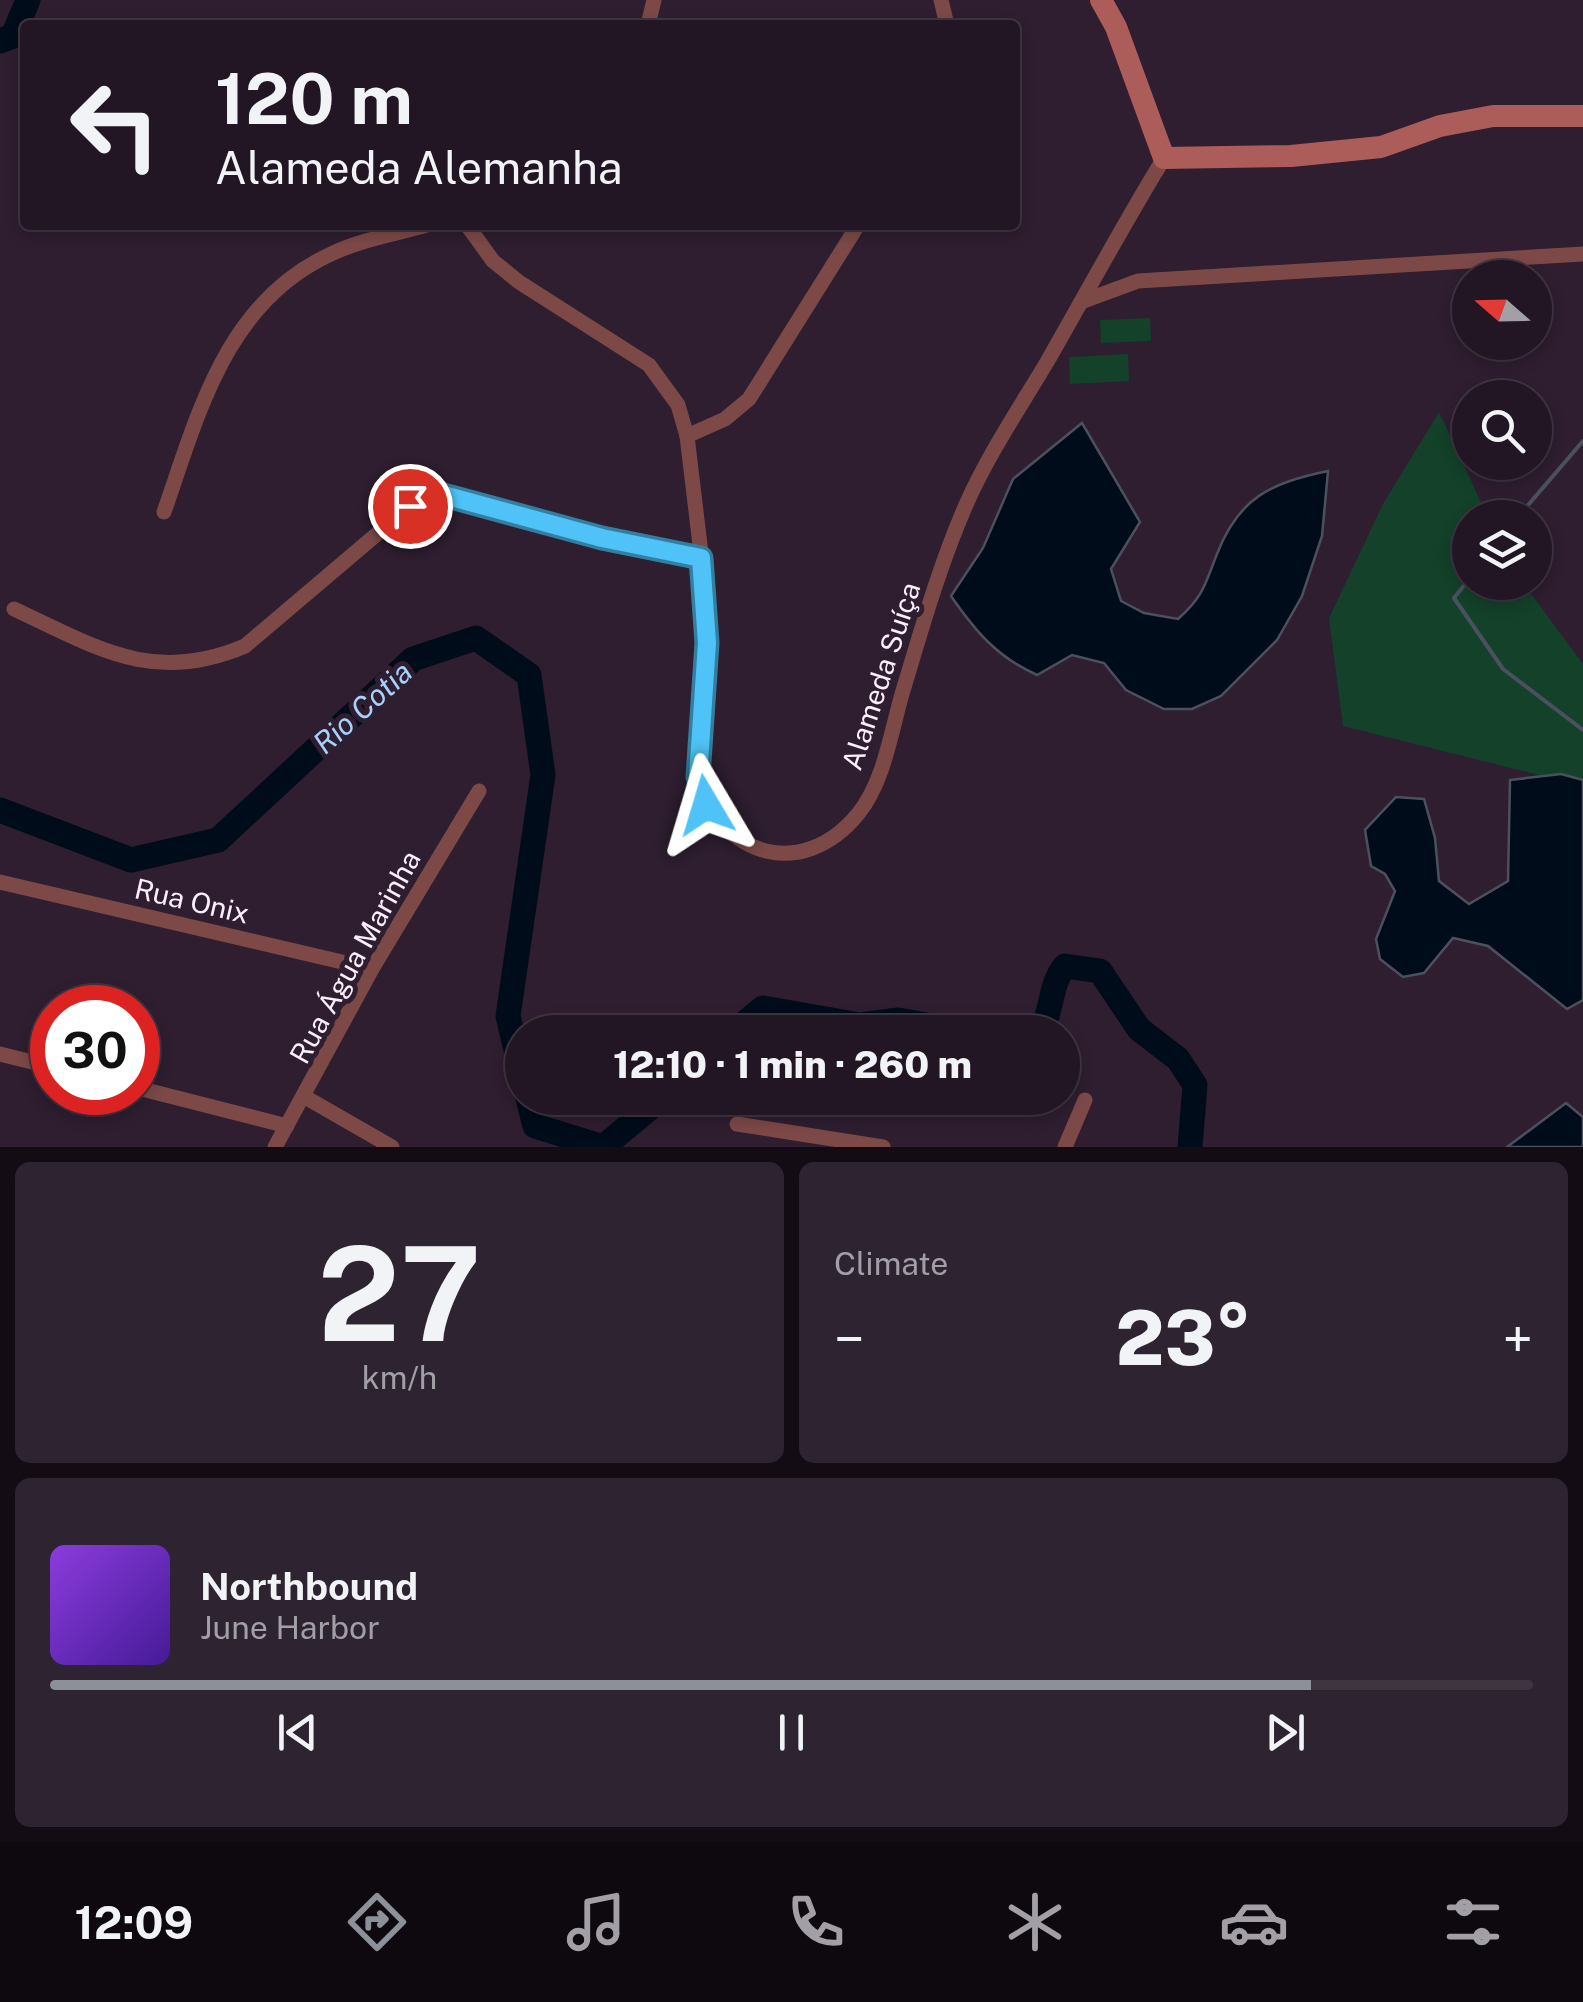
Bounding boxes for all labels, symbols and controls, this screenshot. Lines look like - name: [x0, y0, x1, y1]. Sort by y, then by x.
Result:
- text: 120 m: [215, 57, 413, 140]
- icon: left: [50, 60, 180, 190]
- text: Alameda Alemanha: [215, 141, 623, 194]
- north arrow: [1452, 260, 1552, 360]
- map controls: [1452, 260, 1552, 600]
- button: search: [1452, 380, 1552, 480]
- pin: [368, 464, 453, 549]
- icon: arrive: [383, 479, 438, 534]
- button: layers: [1452, 500, 1552, 600]
- street label: Alameda Suíça: [835, 578, 926, 774]
- water label: Rio Cotia: [306, 654, 419, 761]
- position arrow: [654, 753, 758, 857]
- street label: Rua Água Marinha: [282, 845, 427, 1069]
- street label: Rua Onix: [132, 871, 253, 930]
- speed limit sign: 30: [30, 985, 160, 1115]
- text: 12:10 · 1 min · 260 m: [613, 1042, 972, 1087]
- text: 27: [318, 1218, 481, 1370]
- text: Climate: [834, 1245, 948, 1282]
- text: 23°: [1116, 1294, 1251, 1382]
- text: −: [834, 1307, 865, 1371]
- text: +: [1503, 1307, 1533, 1371]
- text: km/h: [362, 1359, 437, 1396]
- text: Northbound: [200, 1564, 418, 1609]
- text: June Harbor: [200, 1609, 380, 1646]
- icon: previous: [270, 1705, 325, 1760]
- icon: pause: [764, 1705, 819, 1760]
- icon: next: [1258, 1705, 1313, 1760]
- icon: directions: [342, 1887, 412, 1957]
- icon: music: [561, 1887, 631, 1957]
- icon: phone: [781, 1887, 851, 1957]
- icon: climate: [1000, 1887, 1070, 1957]
- icon: car: [1219, 1887, 1289, 1957]
- icon: filters: [1438, 1887, 1508, 1957]
- text: 12:09: [75, 1896, 193, 1949]

